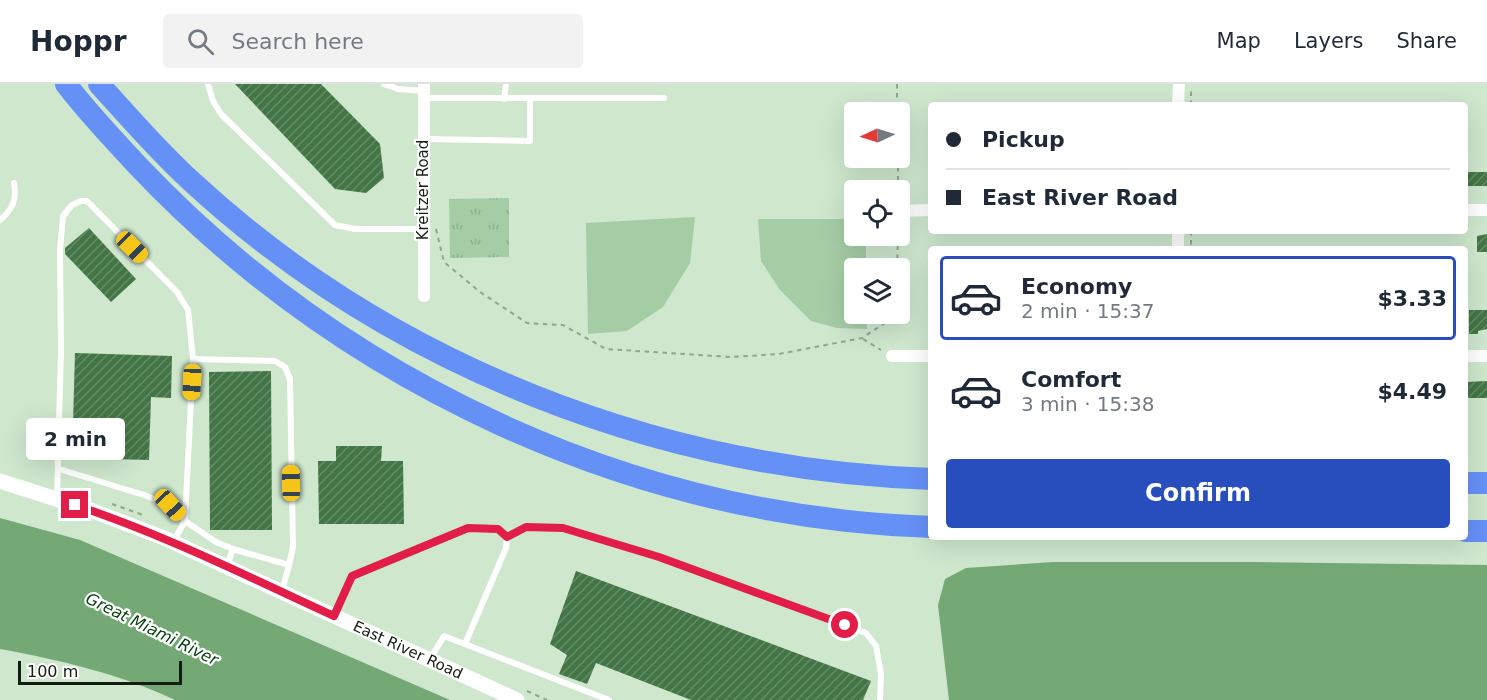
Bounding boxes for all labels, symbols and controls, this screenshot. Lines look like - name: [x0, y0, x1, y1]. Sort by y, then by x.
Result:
- search box: [163, 14, 583, 68]
- text: Hoppr: [30, 25, 127, 58]
- icon: search: [184, 25, 217, 58]
- text: Search here: [232, 29, 364, 54]
- text: Map: [1217, 29, 1261, 53]
- text: Layers: [1294, 29, 1363, 53]
- text: Share: [1396, 29, 1457, 53]
- north arrow: [844, 102, 910, 168]
- map controls: [844, 102, 910, 324]
- text: Pickup: [982, 127, 1065, 152]
- street label: Kreitzer Road: [414, 140, 432, 240]
- button: locate: [844, 180, 910, 246]
- text: East River Road: [982, 185, 1178, 210]
- car: [113, 228, 151, 266]
- button: layers: [844, 258, 910, 324]
- icon: car: [949, 271, 1003, 325]
- text: Economy: [1021, 274, 1132, 299]
- text: $3.33: [1377, 286, 1447, 311]
- text: 2 min · 15:37: [1021, 299, 1155, 323]
- car: [182, 364, 202, 400]
- icon: car: [949, 364, 1003, 418]
- text: Comfort: [1021, 367, 1121, 392]
- text: $4.49: [1377, 379, 1447, 404]
- text: 3 min · 15:38: [1021, 392, 1155, 416]
- callout: 2 min: [26, 418, 124, 460]
- text: 2 min: [44, 427, 107, 451]
- button: Confirm: [946, 459, 1450, 528]
- car: [282, 465, 300, 501]
- car: [151, 486, 189, 524]
- route end: [61, 491, 88, 518]
- water label: Great Miami River: [83, 589, 222, 670]
- route start: [831, 611, 858, 638]
- street label: East River Road: [350, 617, 465, 683]
- scale bar: [18, 658, 182, 686]
- text: 100 m: [27, 662, 78, 681]

